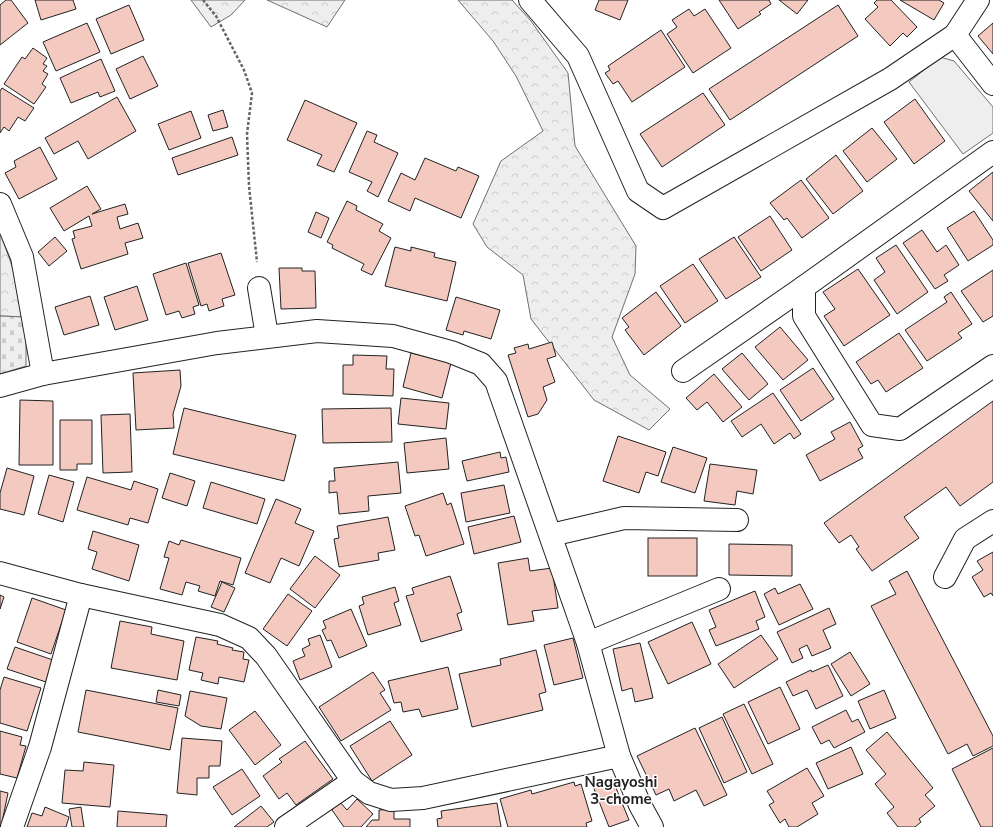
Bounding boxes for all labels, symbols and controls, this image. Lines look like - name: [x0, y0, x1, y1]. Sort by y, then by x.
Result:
- district label: Nagayoshi 3-chome: [585, 772, 657, 809]

